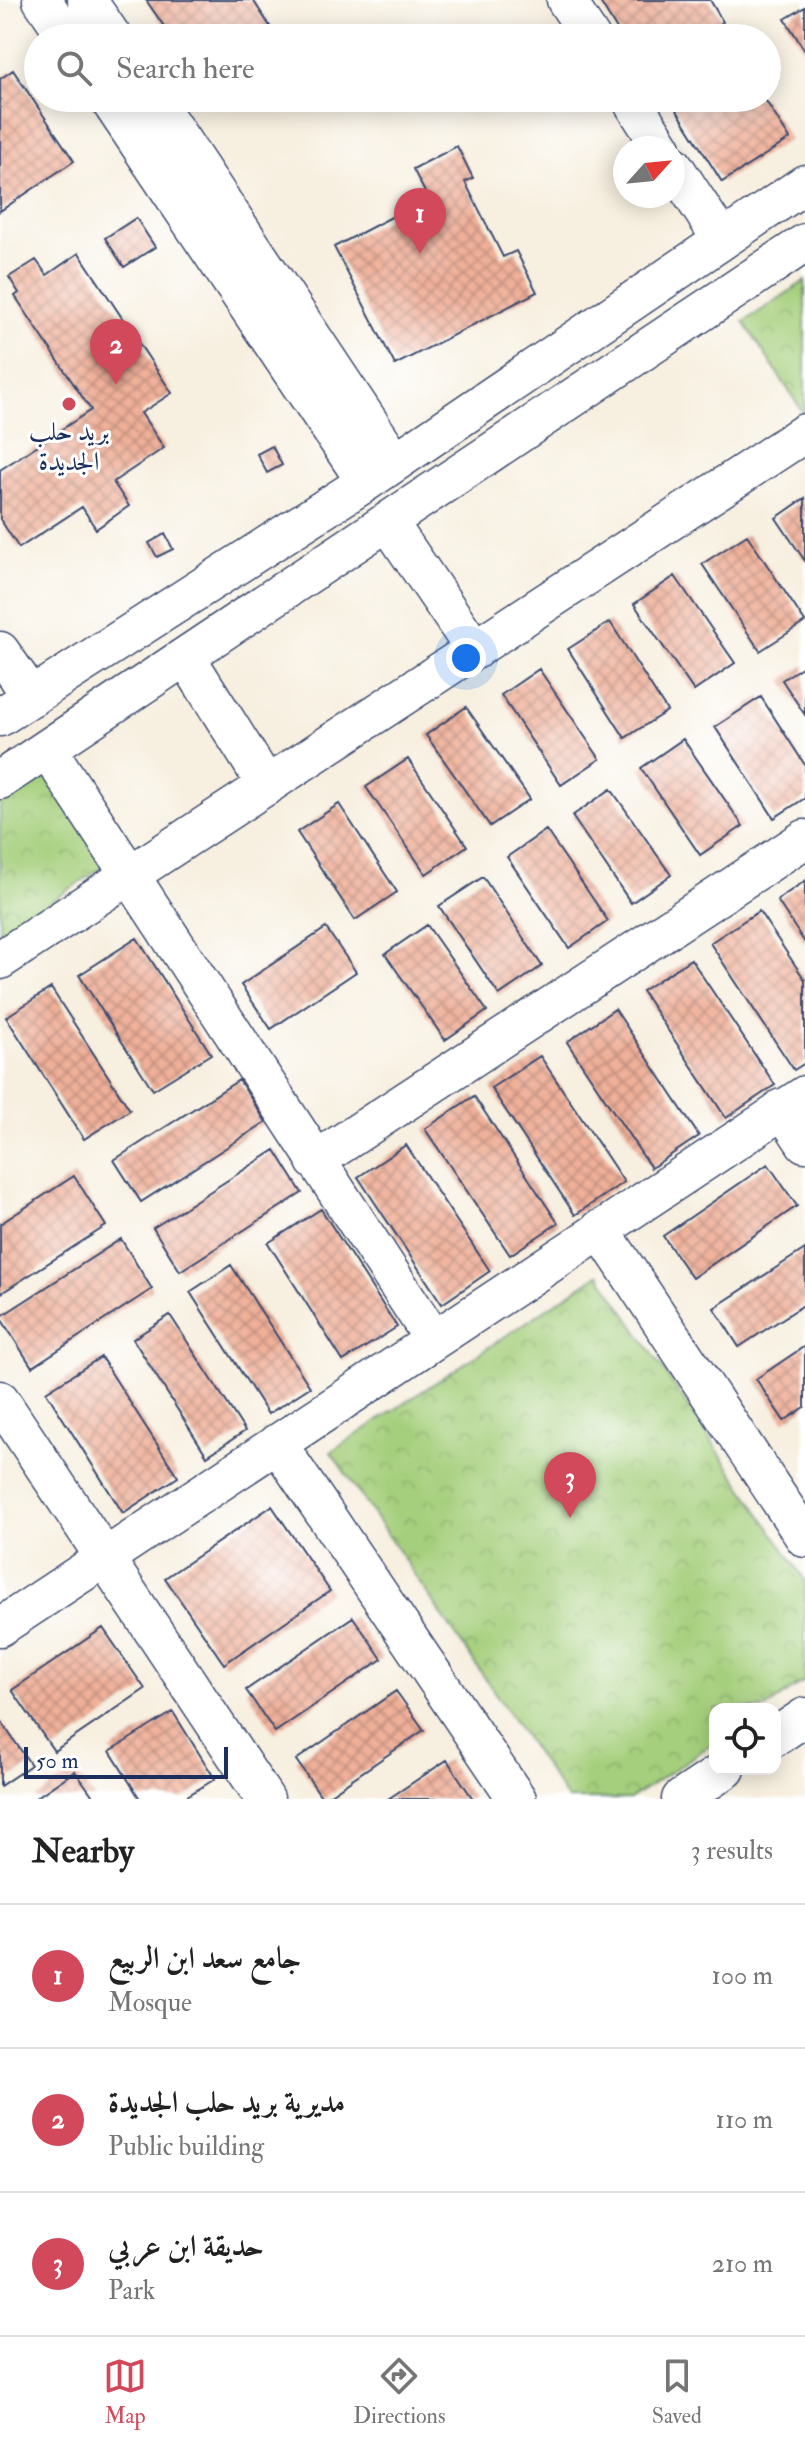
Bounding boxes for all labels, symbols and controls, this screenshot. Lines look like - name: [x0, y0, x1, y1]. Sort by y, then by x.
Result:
- search box: [24, 24, 781, 112]
- icon: search: [52, 46, 96, 90]
- text: Search here: [116, 50, 255, 87]
- north arrow: [613, 136, 685, 208]
- pin: 1: [394, 188, 446, 254]
- pin: 2: [90, 319, 142, 385]
- marker: بريد حلب الجديدة: [60, 395, 78, 413]
- place label: بريد حلب الجديدة: [29, 416, 110, 478]
- your location: [446, 638, 486, 678]
- pin: 3: [544, 1452, 596, 1518]
- map controls: [709, 1703, 781, 1775]
- button: locate: [709, 1703, 781, 1775]
- scale bar: [24, 1743, 228, 1779]
- text: 50 m: [36, 1747, 78, 1775]
- text: Nearby: [32, 1830, 134, 1873]
- text: 3 results: [691, 1835, 773, 1867]
- text: جامع سعد ابن الربيع: [108, 1940, 301, 1977]
- text: 1: [53, 1960, 63, 1992]
- text: 100 m: [712, 1960, 773, 1992]
- text: Mosque: [108, 1987, 192, 2019]
- text: مديرية بريد حلب الجديدة: [108, 2084, 345, 2121]
- text: 2: [51, 2104, 65, 2136]
- text: 110 m: [716, 2104, 773, 2136]
- text: Public building: [108, 2131, 264, 2163]
- text: حديقة ابن عربي: [108, 2228, 264, 2265]
- text: 3: [53, 2248, 63, 2280]
- text: 210 m: [712, 2248, 773, 2280]
- text: Park: [108, 2275, 155, 2307]
- tab: Map: [103, 2354, 147, 2430]
- tab: Directions: [353, 2354, 446, 2430]
- tab: Saved: [652, 2354, 702, 2430]

